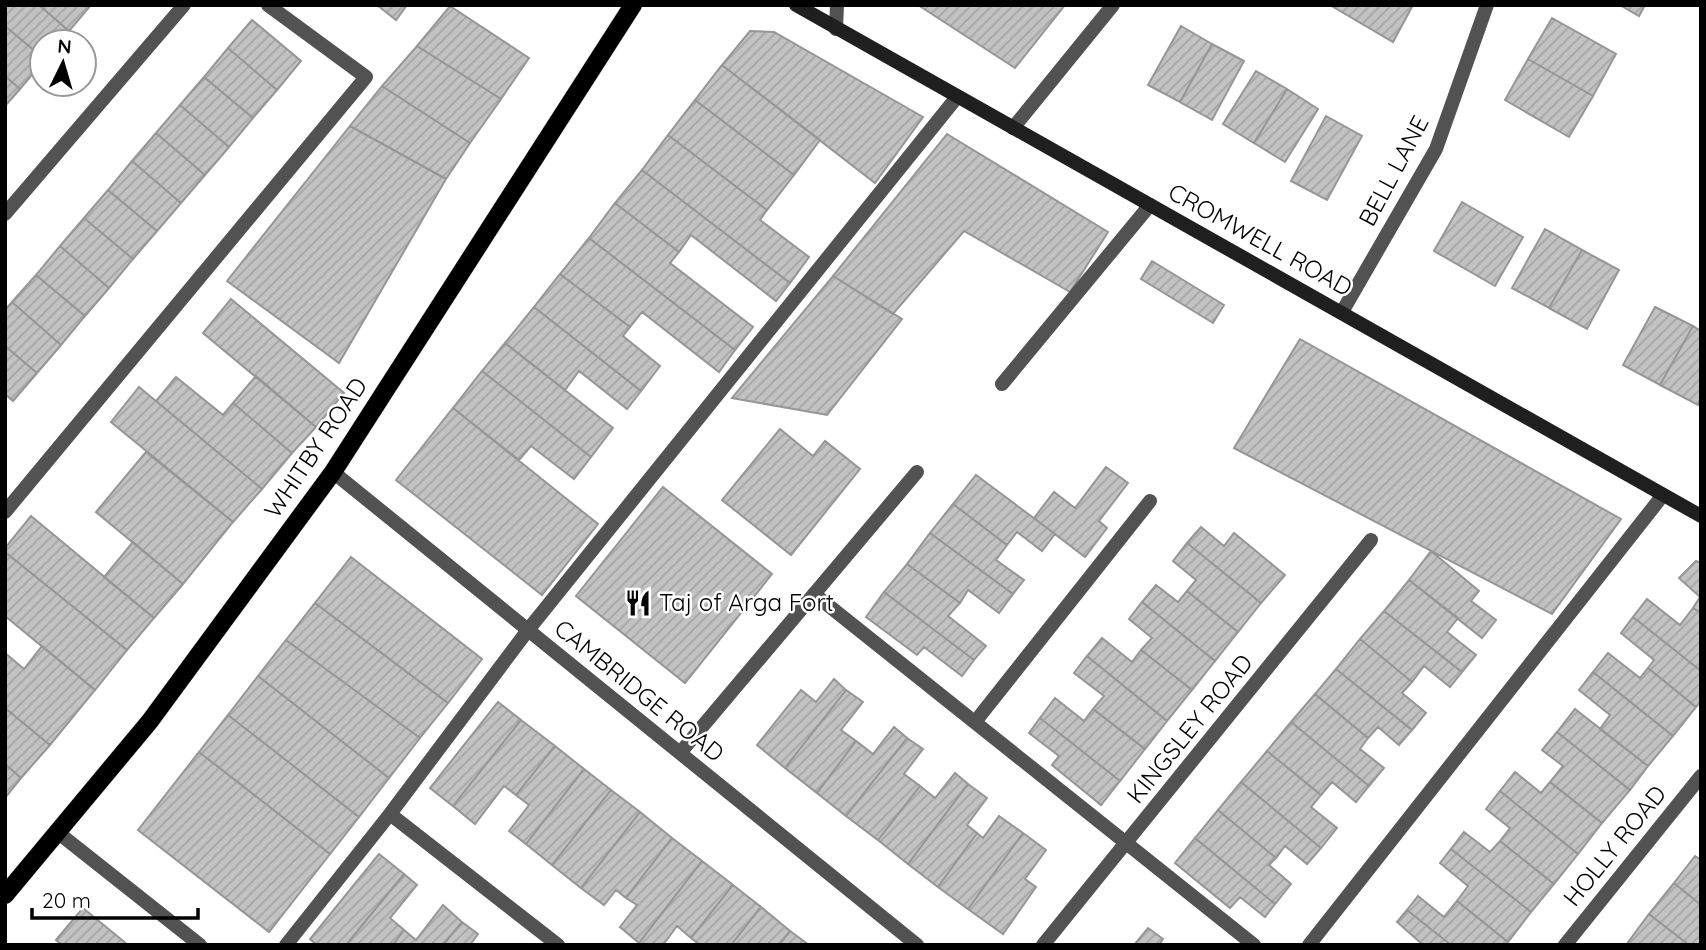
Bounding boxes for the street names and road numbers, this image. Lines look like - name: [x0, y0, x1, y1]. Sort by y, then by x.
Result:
- street label: BELL LANE: [1352, 110, 1435, 231]
- street label: CROMWELL ROAD: [1163, 176, 1358, 302]
- street label: WHITBY ROAD: [257, 372, 373, 523]
- street label: CAMBRIDGE ROAD: [549, 613, 731, 768]
- street label: KINGSLEY ROAD: [1120, 648, 1258, 809]
- street label: HOLLY ROAD: [1556, 779, 1672, 912]

